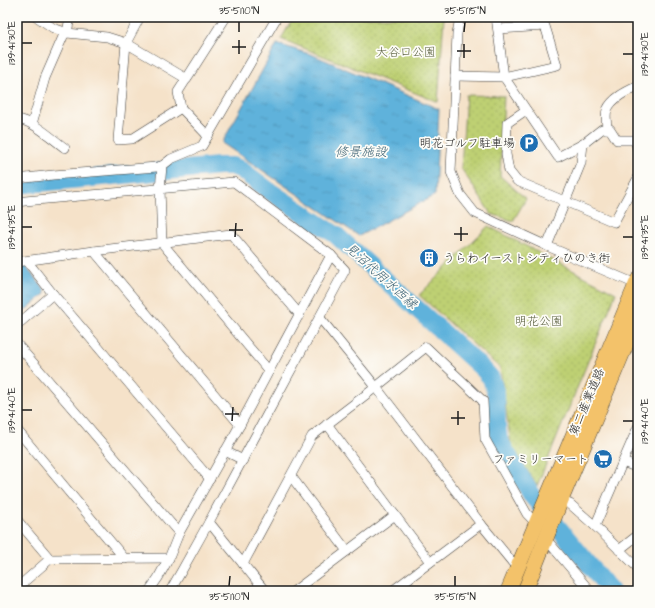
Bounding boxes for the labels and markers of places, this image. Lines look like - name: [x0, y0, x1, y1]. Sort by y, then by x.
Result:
- parking icon: 明花ゴルフ駐車場: [518, 132, 540, 154]
- place label: 明花ゴルフ駐車場: [419, 135, 515, 152]
- building icon: うらわイーストシティひのき街: [418, 247, 440, 269]
- place label: うらわイーストシティひのき街: [443, 250, 610, 267]
- supermarket icon: ファミリーマート: [592, 448, 614, 470]
- place label: ファミリーマート: [493, 451, 589, 468]

